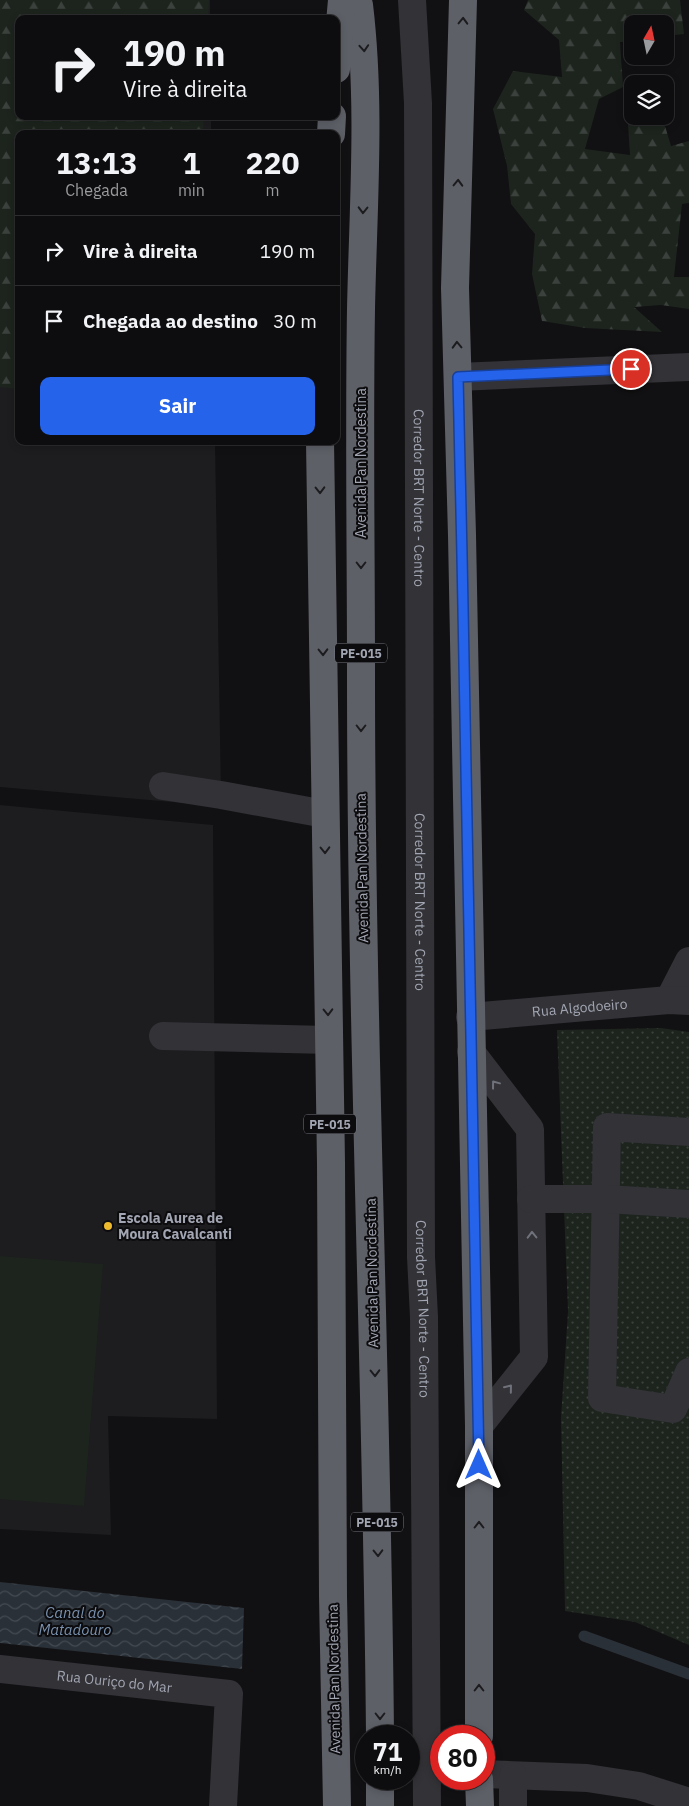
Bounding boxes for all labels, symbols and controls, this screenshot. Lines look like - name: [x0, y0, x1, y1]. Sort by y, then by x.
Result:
- north arrow: [624, 15, 674, 65]
- map controls: [624, 15, 674, 125]
- one-way arrow: [457, 16, 468, 24]
- text: 190 m: [123, 30, 226, 76]
- icon: right: [40, 35, 105, 100]
- one-way arrow: [358, 44, 369, 52]
- text: Vire à direita: [123, 74, 247, 103]
- button: layers: [624, 75, 674, 125]
- text: 13:13: [56, 143, 137, 182]
- text: 1: [182, 143, 200, 182]
- text: 220: [245, 143, 299, 182]
- one-way arrow: [452, 179, 463, 187]
- text: Chegada: [65, 180, 128, 200]
- text: min: [178, 180, 205, 200]
- text: m: [265, 180, 279, 200]
- one-way arrow: [358, 207, 369, 215]
- icon: right: [40, 237, 68, 265]
- text: Vire à direita: [83, 239, 198, 263]
- text: 190 m: [260, 239, 315, 263]
- icon: arrive: [40, 307, 68, 335]
- text: Chegada ao destino: [83, 309, 258, 333]
- text: 30 m: [273, 309, 317, 333]
- one-way arrow: [451, 341, 462, 349]
- pin: [610, 348, 652, 390]
- icon: arrive: [617, 355, 645, 383]
- button: Sair: [40, 377, 315, 435]
- street label: Avenida Pan Nordestina: [352, 388, 370, 538]
- street label: Corredor BRT Norte - Centro: [410, 409, 428, 587]
- one-way arrow: [315, 486, 326, 494]
- one-way arrow: [356, 562, 366, 570]
- road number: PE-015: [335, 644, 387, 662]
- one-way arrow: [317, 649, 328, 657]
- one-way arrow: [356, 724, 366, 732]
- street label: Avenida Pan Nordestina: [352, 792, 372, 943]
- street label: Corredor BRT Norte - Centro: [411, 813, 429, 991]
- one-way arrow: [320, 846, 330, 854]
- street label: Rua Algodoeiro: [531, 995, 628, 1021]
- one-way arrow: [323, 1009, 333, 1017]
- one-way arrow: [493, 1081, 501, 1090]
- road number: PE-015: [304, 1114, 356, 1134]
- street label: Avenida Pan Nordestina: [362, 1197, 382, 1348]
- place label: Escola Aurea de Moura Cavalcanti: [118, 1209, 232, 1243]
- marker: Escola Aurea de Moura Cavalcanti: [102, 1220, 114, 1232]
- street label: Corredor BRT Norte - Centro: [412, 1220, 433, 1398]
- one-way arrow: [527, 1231, 537, 1238]
- one-way arrow: [369, 1369, 380, 1377]
- one-way arrow: [504, 1385, 513, 1394]
- position arrow: [452, 1438, 504, 1490]
- road number: PE-015: [351, 1512, 403, 1531]
- one-way arrow: [474, 1521, 484, 1528]
- one-way arrow: [373, 1550, 383, 1557]
- water label: Canal do Matadouro: [38, 1603, 112, 1639]
- street label: Avenida Pan Nordestina: [324, 1603, 344, 1754]
- street label: Rua Ouriço do Mar: [56, 1666, 173, 1697]
- one-way arrow: [474, 1683, 484, 1691]
- one-way arrow: [375, 1712, 385, 1720]
- speed limit sign: 80: [430, 1725, 495, 1790]
- text: 71: [372, 1735, 403, 1768]
- text: km/h: [373, 1762, 402, 1777]

